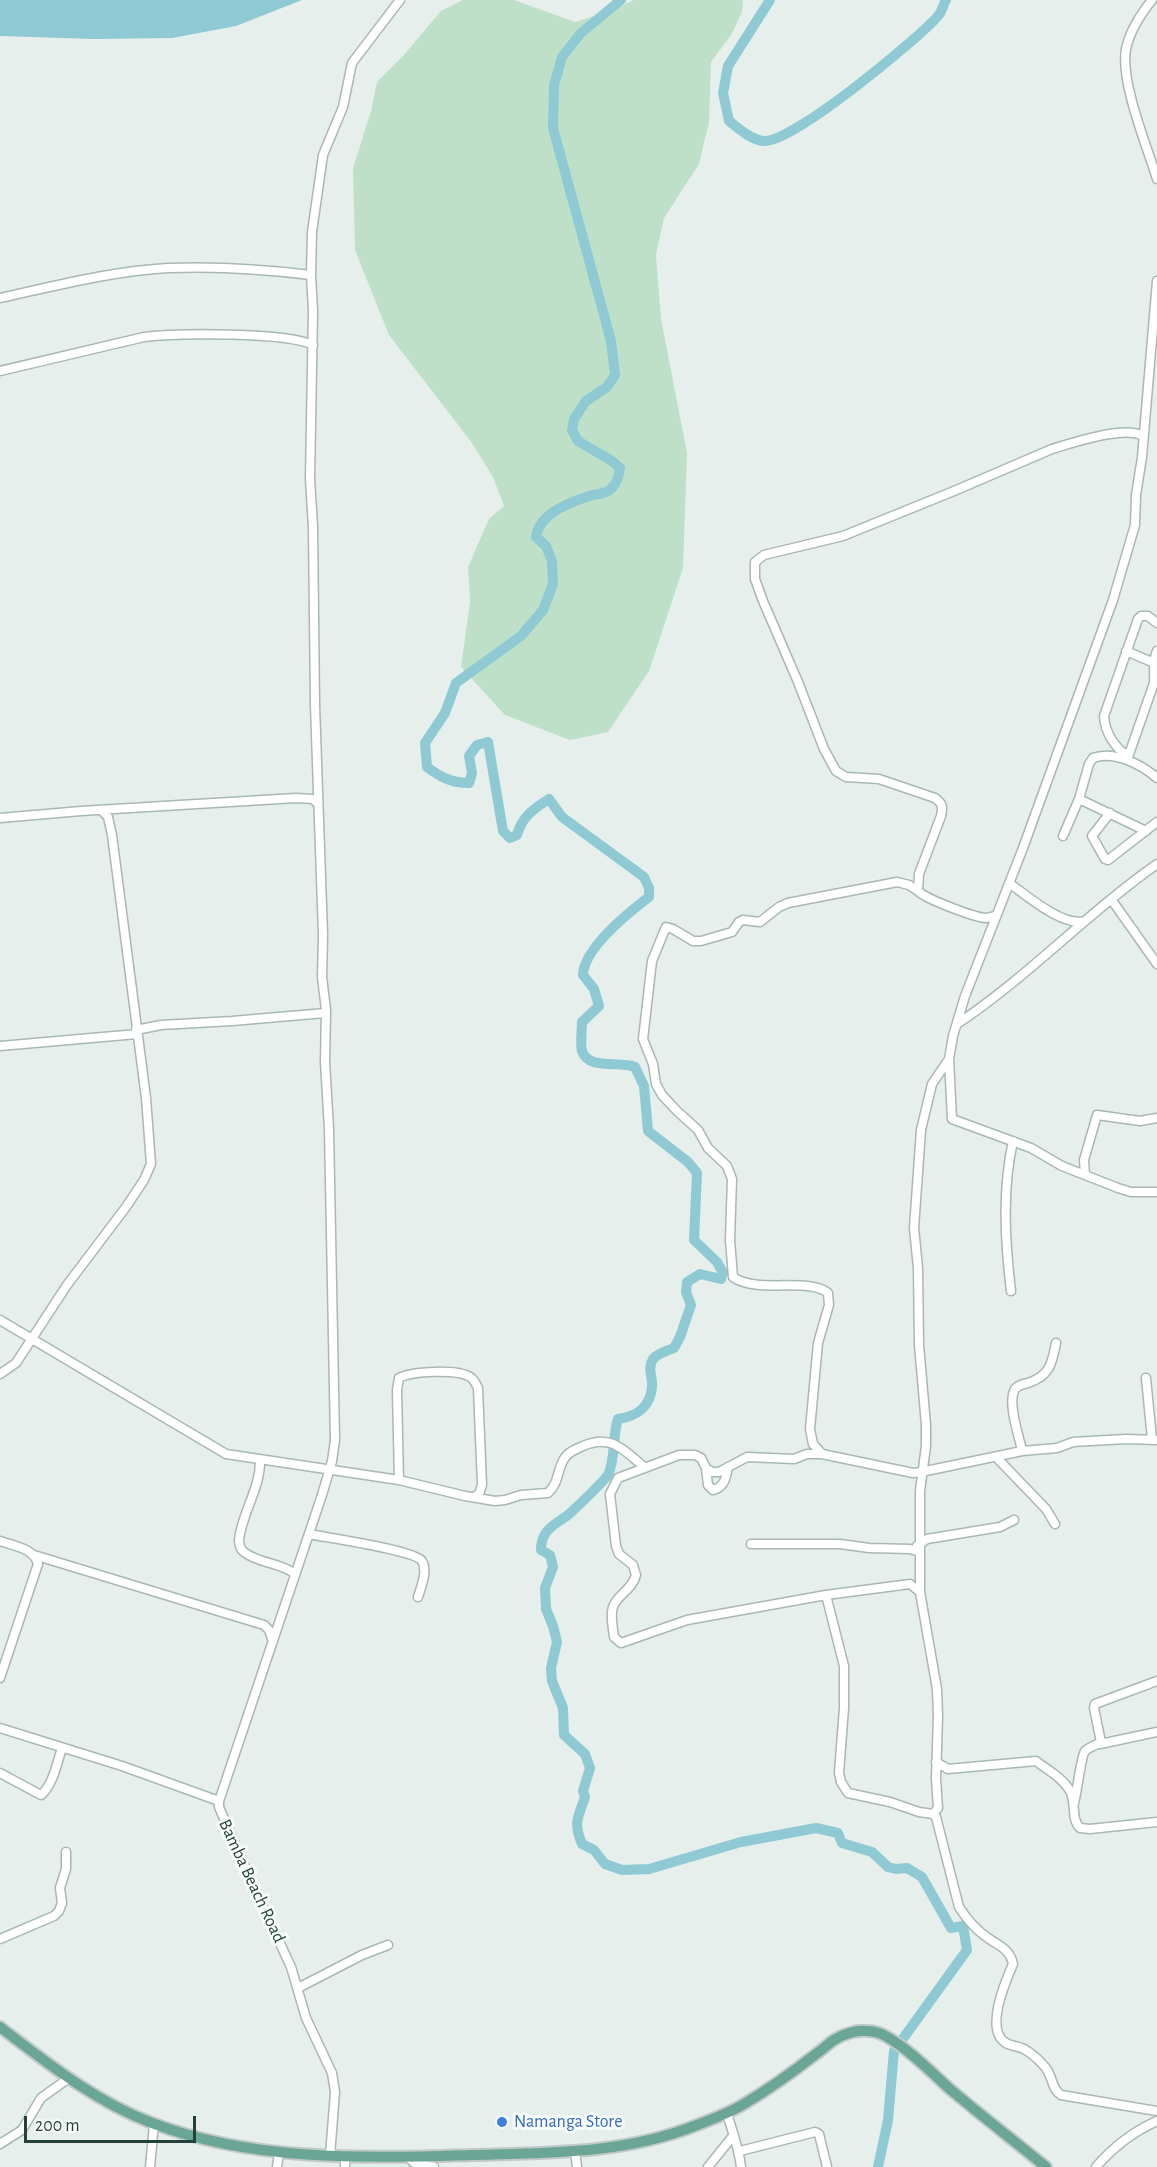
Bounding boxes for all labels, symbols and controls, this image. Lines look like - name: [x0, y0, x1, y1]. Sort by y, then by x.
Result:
- street label: Bamba Beach Road: [214, 1816, 290, 1946]
- scale bar: [27, 2104, 200, 2142]
- place label: Namanga Store: [514, 2111, 622, 2133]
- marker: Namanga Store: [495, 2115, 509, 2129]
- text: 200 m: [35, 2117, 80, 2135]

